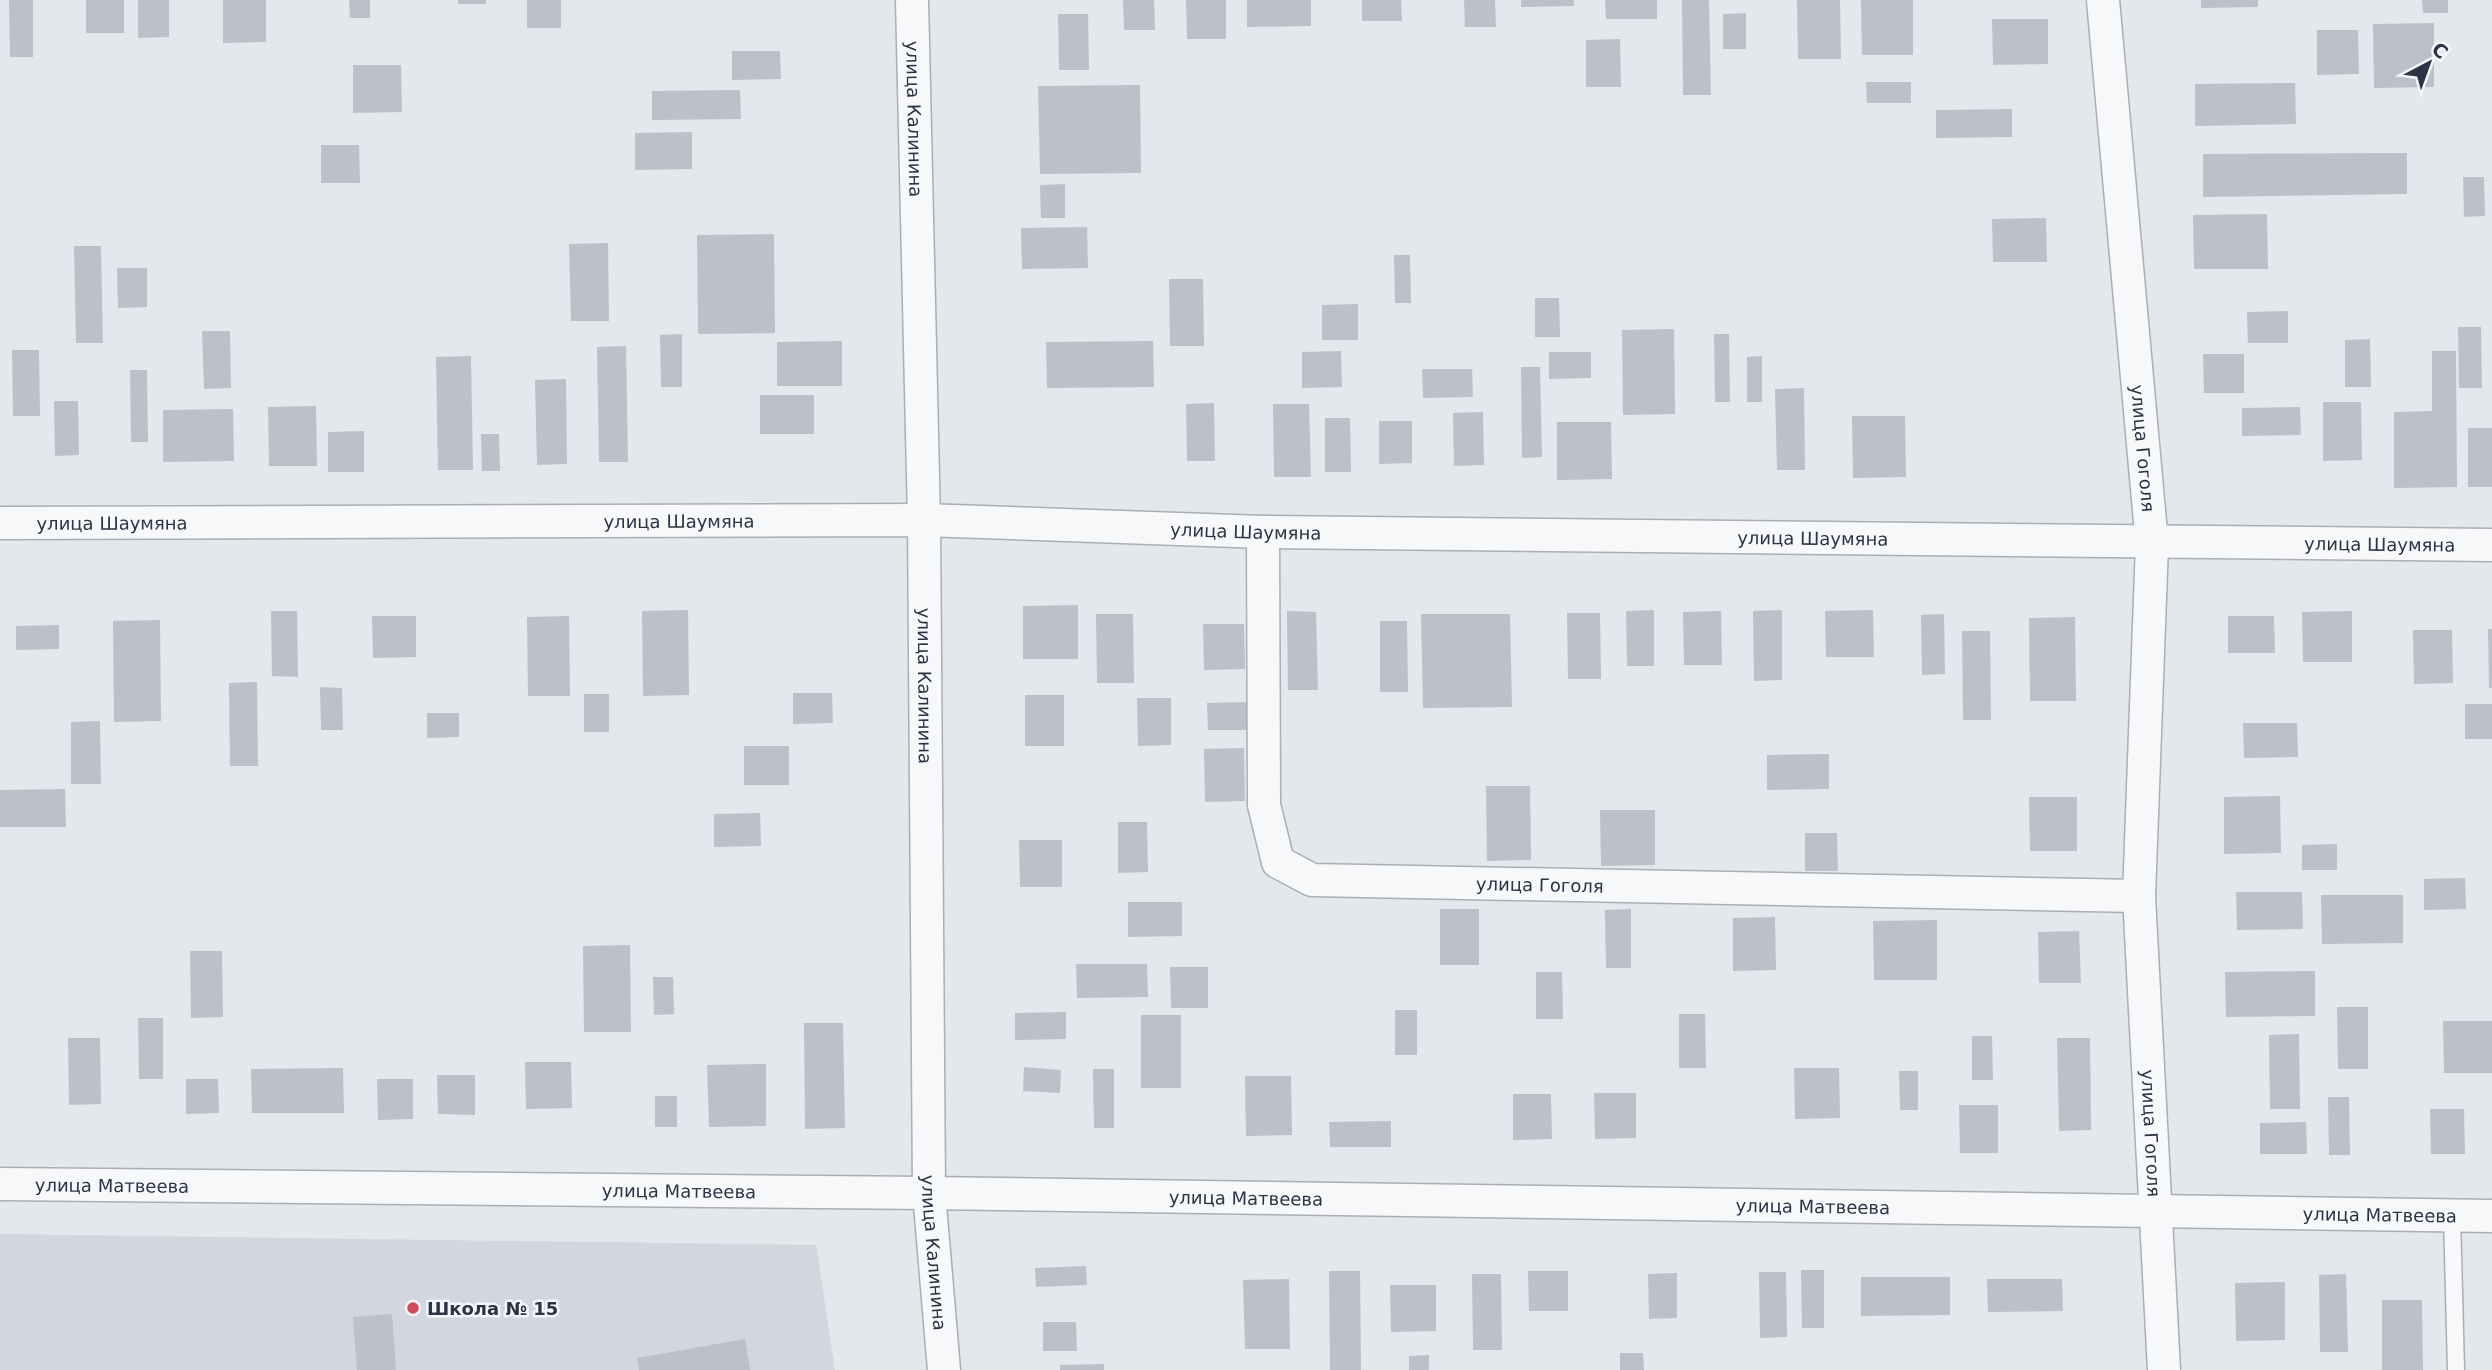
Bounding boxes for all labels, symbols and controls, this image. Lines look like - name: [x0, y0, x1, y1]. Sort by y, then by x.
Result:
- north arrow: [2394, 28, 2464, 98]
- text: С: [2428, 37, 2453, 63]
- street label: улица Калинина: [902, 41, 927, 197]
- street label: улица Гоголя: [2127, 384, 2160, 513]
- street label: улица Шаумяна: [603, 510, 755, 532]
- street label: улица Шаумяна: [36, 512, 188, 533]
- street label: улица Шаумяна: [1170, 518, 1321, 543]
- street label: улица Шаумяна: [1737, 527, 1888, 549]
- street label: улица Шаумяна: [2304, 533, 2455, 555]
- street label: улица Калинина: [914, 608, 936, 764]
- street label: улица Гоголя: [1476, 873, 1604, 896]
- street label: улица Гоголя: [2138, 1069, 2165, 1198]
- street label: улица Матвеева: [35, 1174, 189, 1196]
- street label: улица Калинина: [918, 1175, 951, 1331]
- street label: улица Матвеева: [602, 1179, 756, 1202]
- street label: улица Матвеева: [1169, 1186, 1323, 1209]
- street label: улица Матвеева: [1736, 1194, 1890, 1218]
- street label: улица Матвеева: [2302, 1203, 2457, 1226]
- place label: Школа № 15: [427, 1298, 558, 1319]
- marker: Школа № 15: [405, 1300, 421, 1316]

